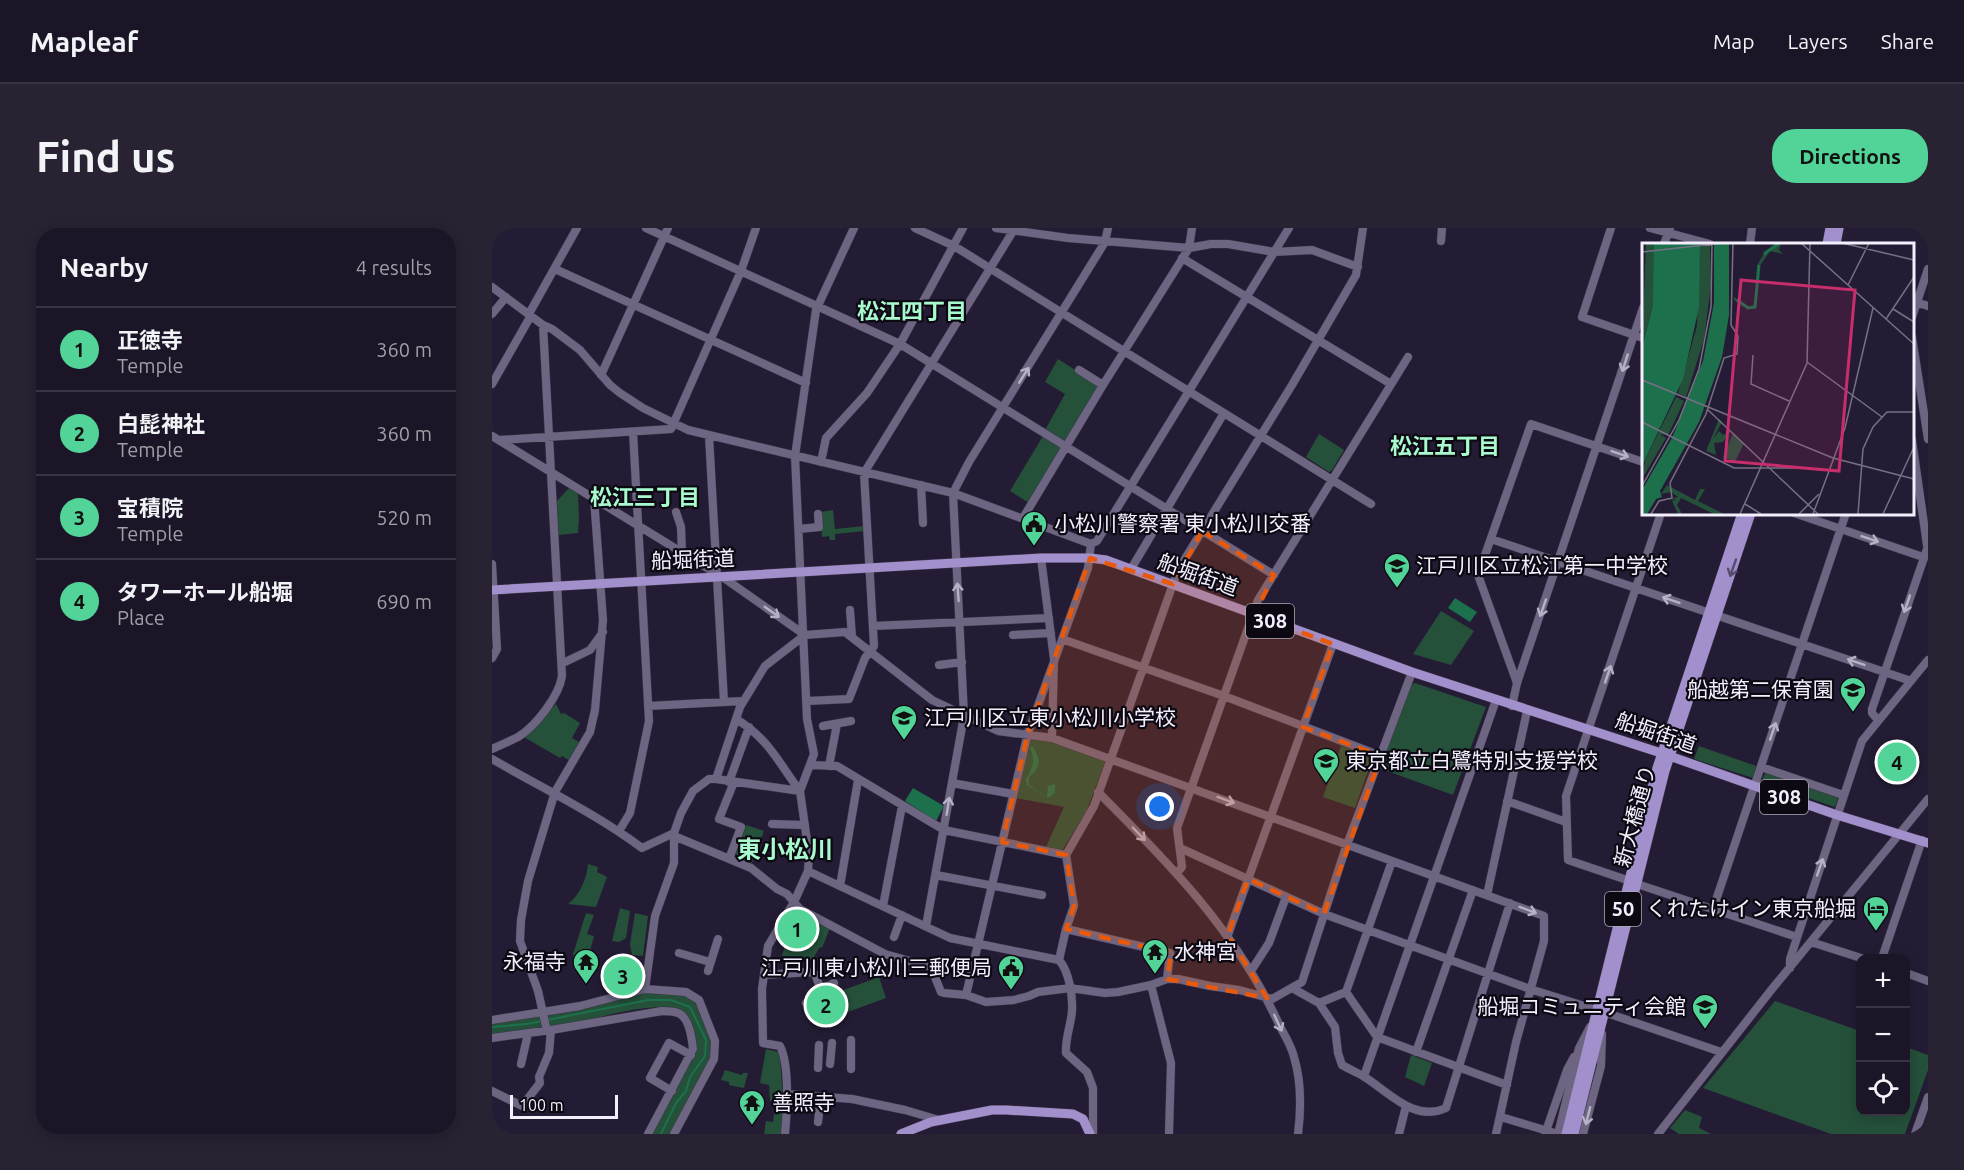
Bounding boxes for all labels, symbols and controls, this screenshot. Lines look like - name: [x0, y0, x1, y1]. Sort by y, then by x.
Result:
- text: Mapleaf: [30, 26, 138, 57]
- text: Map: [1713, 29, 1754, 53]
- text: Layers: [1787, 29, 1848, 53]
- text: Share: [1881, 29, 1934, 53]
- button: Directions: [1772, 129, 1928, 183]
- text: Find us: [36, 133, 175, 180]
- inset map: [1642, 243, 1913, 514]
- text: Nearby: [60, 253, 148, 282]
- text: 4 results: [356, 256, 432, 279]
- district label: 松江四丁目: [857, 298, 967, 323]
- text: 正徳寺: [117, 327, 183, 352]
- text: 1: [74, 338, 85, 361]
- text: 360 m: [376, 338, 432, 361]
- one-way arrow: [1618, 353, 1629, 372]
- text: Temple: [117, 354, 183, 377]
- one-way arrow: [1018, 367, 1030, 384]
- text: 白髭神社: [117, 411, 205, 436]
- text: 2: [74, 422, 85, 445]
- text: 360 m: [376, 422, 432, 445]
- district label: 松江五丁目: [1390, 433, 1500, 458]
- text: Temple: [117, 438, 183, 461]
- one-way arrow: [1610, 449, 1629, 460]
- district label: 松江三丁目: [590, 484, 700, 509]
- text: 宝積院: [117, 495, 183, 520]
- text: 3: [74, 506, 85, 529]
- text: 520 m: [376, 506, 432, 529]
- public building icon: 小松川警察署 東小松川交番: [1019, 509, 1049, 547]
- place label: 小松川警察署 東小松川交番: [1054, 511, 1311, 535]
- text: Temple: [117, 522, 183, 545]
- one-way arrow: [1860, 534, 1879, 545]
- street label: 船堀街道: [651, 546, 735, 572]
- street label: 船堀街道: [1155, 548, 1242, 600]
- school or university icon: 江戸川区立松江第一中学校: [1382, 551, 1412, 589]
- place label: 江戸川区立松江第一中学校: [1416, 553, 1668, 577]
- one-way arrow: [1726, 558, 1737, 577]
- text: タワーホール船堀: [117, 579, 293, 604]
- one-way arrow: [952, 582, 963, 602]
- text: 4: [74, 590, 85, 613]
- text: 690 m: [376, 590, 432, 613]
- one-way arrow: [1662, 593, 1681, 604]
- one-way arrow: [1901, 594, 1912, 612]
- one-way arrow: [1537, 598, 1548, 617]
- road number: 308: [1246, 604, 1294, 638]
- text: Place: [117, 606, 165, 629]
- one-way arrow: [763, 606, 779, 618]
- one-way arrow: [1847, 656, 1866, 667]
- one-way arrow: [1603, 665, 1614, 684]
- school or university icon: 船越第二保育園: [1838, 675, 1868, 713]
- place label: 船越第二保育園: [1687, 677, 1834, 701]
- school or university icon: 江戸川区立東小松川小学校: [889, 703, 919, 741]
- place label: 江戸川区立東小松川小学校: [924, 705, 1176, 729]
- street label: 船堀街道: [1613, 707, 1700, 757]
- one-way arrow: [1768, 722, 1779, 741]
- pin: 4: [1878, 740, 1916, 784]
- school or university icon: 東京都立白鷺特別支援学校: [1311, 746, 1341, 784]
- place label: 東京都立白鷺特別支援学校: [1346, 748, 1598, 772]
- street label: 新大橋通り: [1609, 762, 1659, 870]
- road number: 308: [1760, 780, 1808, 814]
- your location: [1145, 792, 1174, 821]
- one-way arrow: [1216, 796, 1235, 807]
- one-way arrow: [943, 797, 954, 817]
- one-way arrow: [1131, 826, 1146, 841]
- district label: 東小松川: [737, 836, 833, 863]
- one-way arrow: [1816, 858, 1827, 877]
- road number: 50: [1605, 892, 1641, 926]
- hotel icon: くれたけイン東京船堀: [1861, 894, 1891, 932]
- place label: くれたけイン東京船堀: [1646, 896, 1856, 920]
- one-way arrow: [1518, 905, 1537, 916]
- pin: 1: [778, 906, 816, 952]
- temple icon: 水神宮: [1140, 937, 1170, 975]
- place label: 水神宮: [1174, 939, 1237, 963]
- temple icon: 永福寺: [571, 947, 601, 985]
- place label: 永福寺: [503, 949, 566, 973]
- public building icon: 江戸川東小松川三郵便局: [996, 953, 1026, 991]
- pin: 3: [604, 954, 642, 999]
- map controls: [1856, 954, 1910, 1116]
- button: +: [1856, 954, 1910, 1008]
- place label: 江戸川東小松川三郵便局: [761, 955, 992, 979]
- pin: 2: [806, 982, 846, 1028]
- school or university icon: 船堀コミュニティ会館: [1690, 992, 1720, 1030]
- place label: 船堀コミュニティ会館: [1477, 994, 1686, 1018]
- button: −: [1856, 1008, 1910, 1062]
- one-way arrow: [1273, 1014, 1285, 1032]
- button: locate: [1856, 1062, 1910, 1116]
- temple icon: 善照寺: [737, 1088, 767, 1126]
- place label: 善照寺: [772, 1090, 835, 1114]
- scale bar: [510, 1092, 618, 1120]
- text: 100 m: [519, 1096, 564, 1114]
- one-way arrow: [1581, 1107, 1593, 1126]

